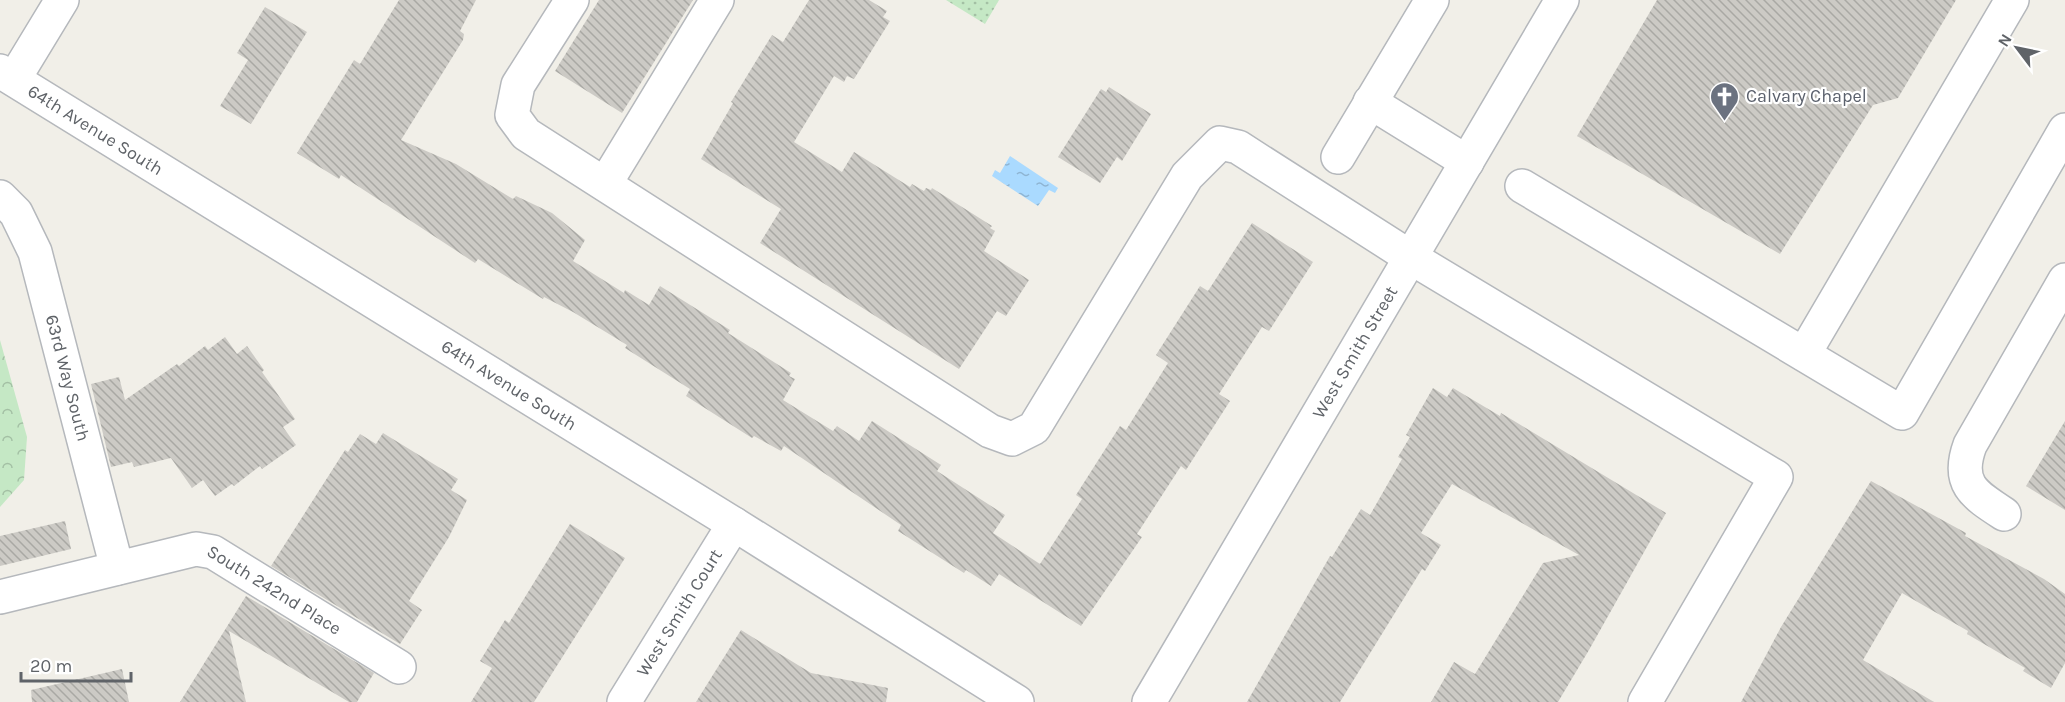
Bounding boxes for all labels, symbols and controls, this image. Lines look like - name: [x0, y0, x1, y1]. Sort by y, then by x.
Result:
- north arrow: [1987, 18, 2047, 78]
- text: N: [1994, 30, 2016, 50]
- street label: 64th Avenue South: [24, 80, 167, 180]
- church icon: Calvary Chapel: [1709, 80, 1741, 122]
- place label: Calvary Chapel: [1746, 85, 1867, 107]
- street label: West Smith Street: [1307, 282, 1402, 422]
- street label: 63rd Way South: [41, 312, 95, 443]
- street label: 64th Avenue South: [437, 335, 581, 435]
- street label: South 242nd Place: [203, 540, 345, 640]
- street label: West Smith Court: [632, 545, 727, 680]
- scale bar: [21, 645, 130, 683]
- text: 20 m: [30, 655, 72, 677]

